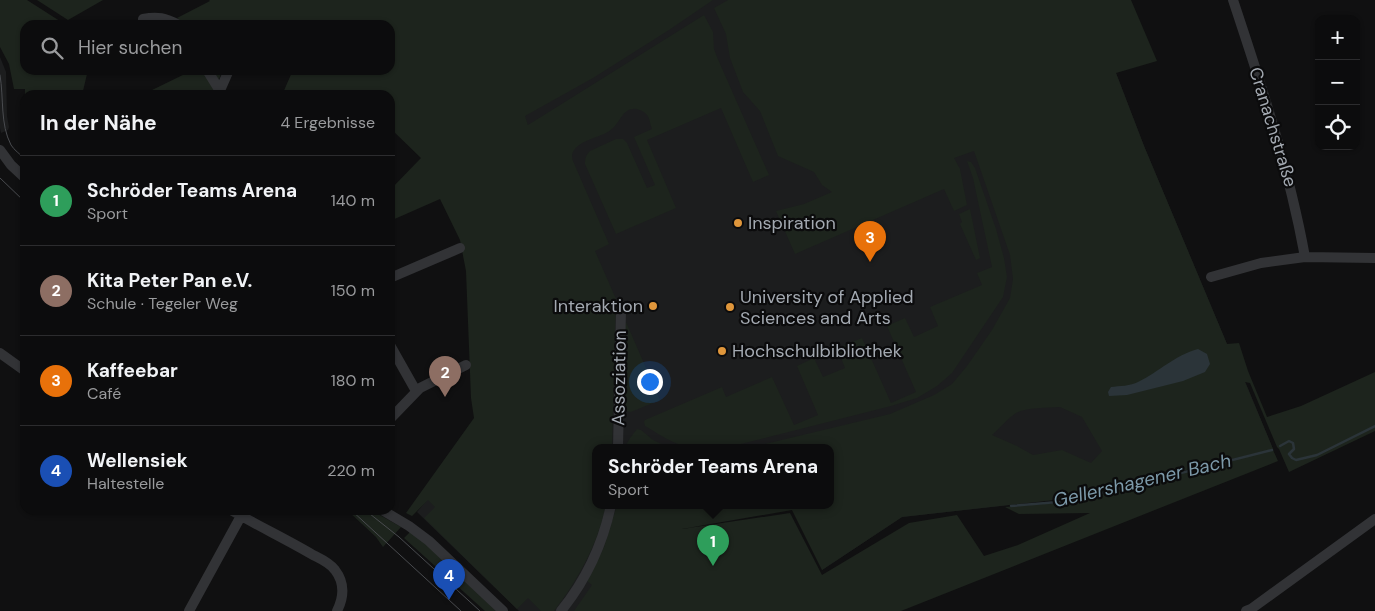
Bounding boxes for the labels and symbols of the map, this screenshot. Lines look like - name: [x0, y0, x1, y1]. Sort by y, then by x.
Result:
- street label: Cranachstraße: [1243, 64, 1303, 190]
- place label: Inspiration: [748, 211, 836, 235]
- marker: Inspiration: [732, 217, 744, 229]
- pin: 3: [854, 221, 886, 262]
- place label: University of Applied Sciences and Arts: [740, 285, 913, 330]
- place label: Interaktion: [554, 294, 643, 318]
- marker: Interaktion: [647, 300, 659, 312]
- marker: University of Applied Sciences and Arts: [724, 301, 736, 313]
- street label: Assoziation: [606, 330, 632, 426]
- place label: Hochschulbibliothek: [732, 339, 902, 363]
- marker: Hochschulbibliothek: [716, 345, 728, 357]
- pin: 2: [429, 356, 461, 397]
- your location: [637, 369, 663, 395]
- water label: Gellershagener Bach: [1051, 448, 1233, 513]
- pin: 1: [697, 525, 729, 566]
- pin: 4: [433, 559, 465, 600]

